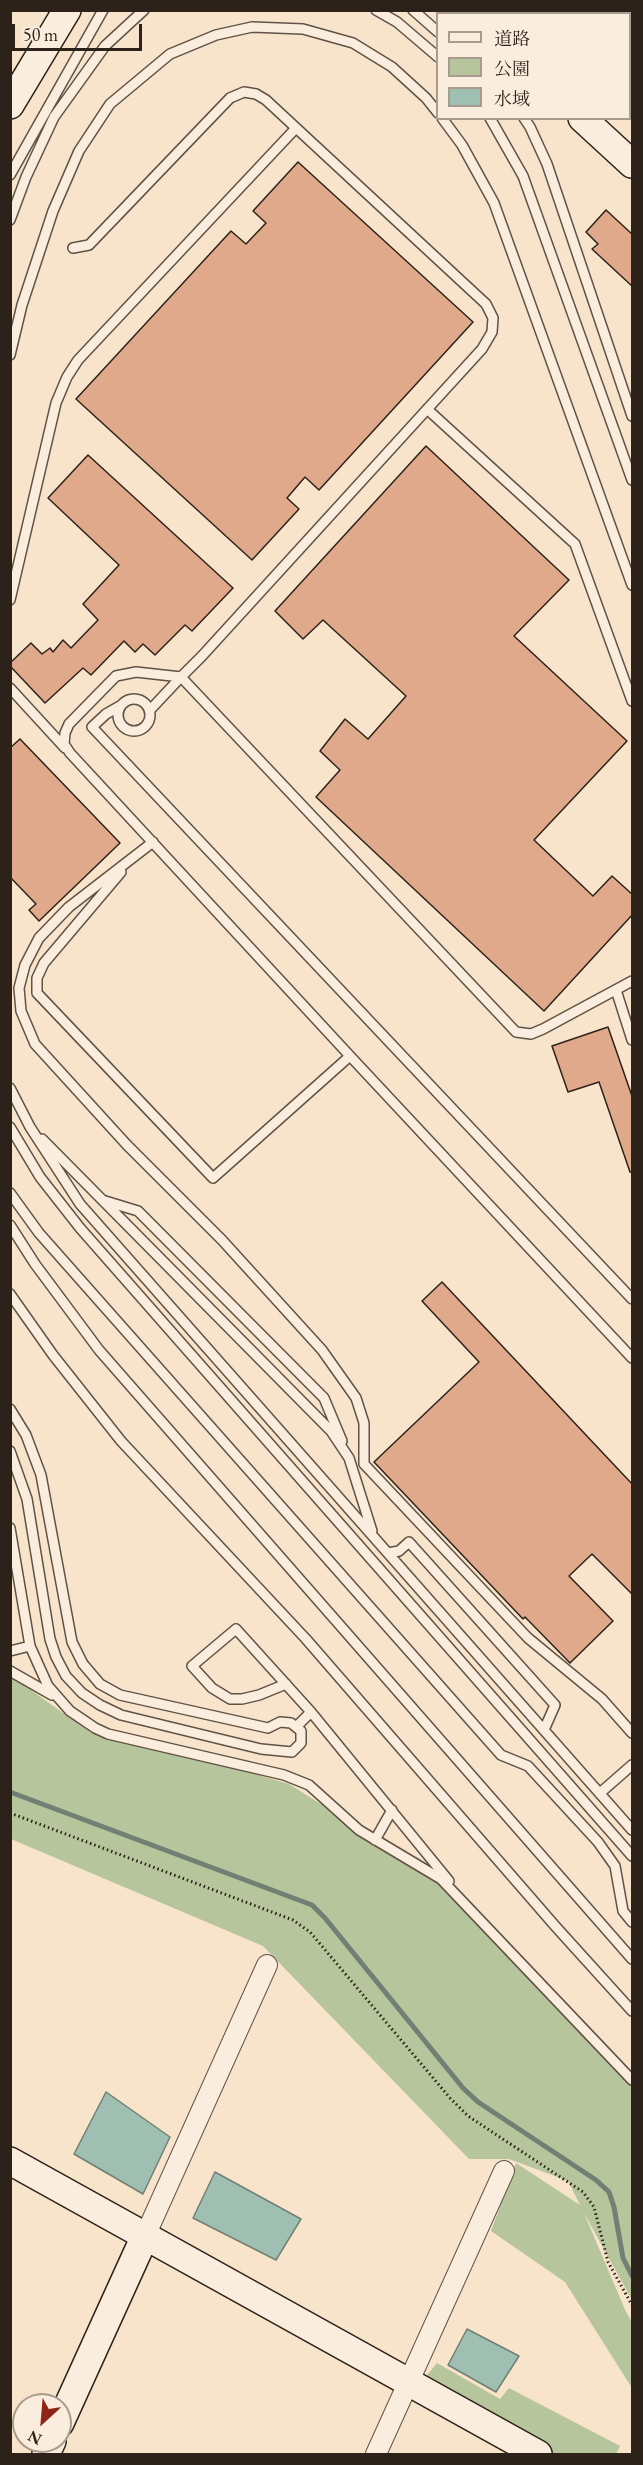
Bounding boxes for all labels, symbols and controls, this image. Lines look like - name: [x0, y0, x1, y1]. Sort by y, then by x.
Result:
- scale bar: [15, 12, 146, 50]
- legend: [436, 12, 631, 120]
- text: 50 m: [23, 23, 58, 46]
- text: 道路: [494, 27, 530, 50]
- text: 公園: [494, 57, 530, 80]
- text: 水域: [494, 87, 530, 110]
- north arrow: [12, 2393, 72, 2453]
- text: N: [24, 2426, 45, 2450]

